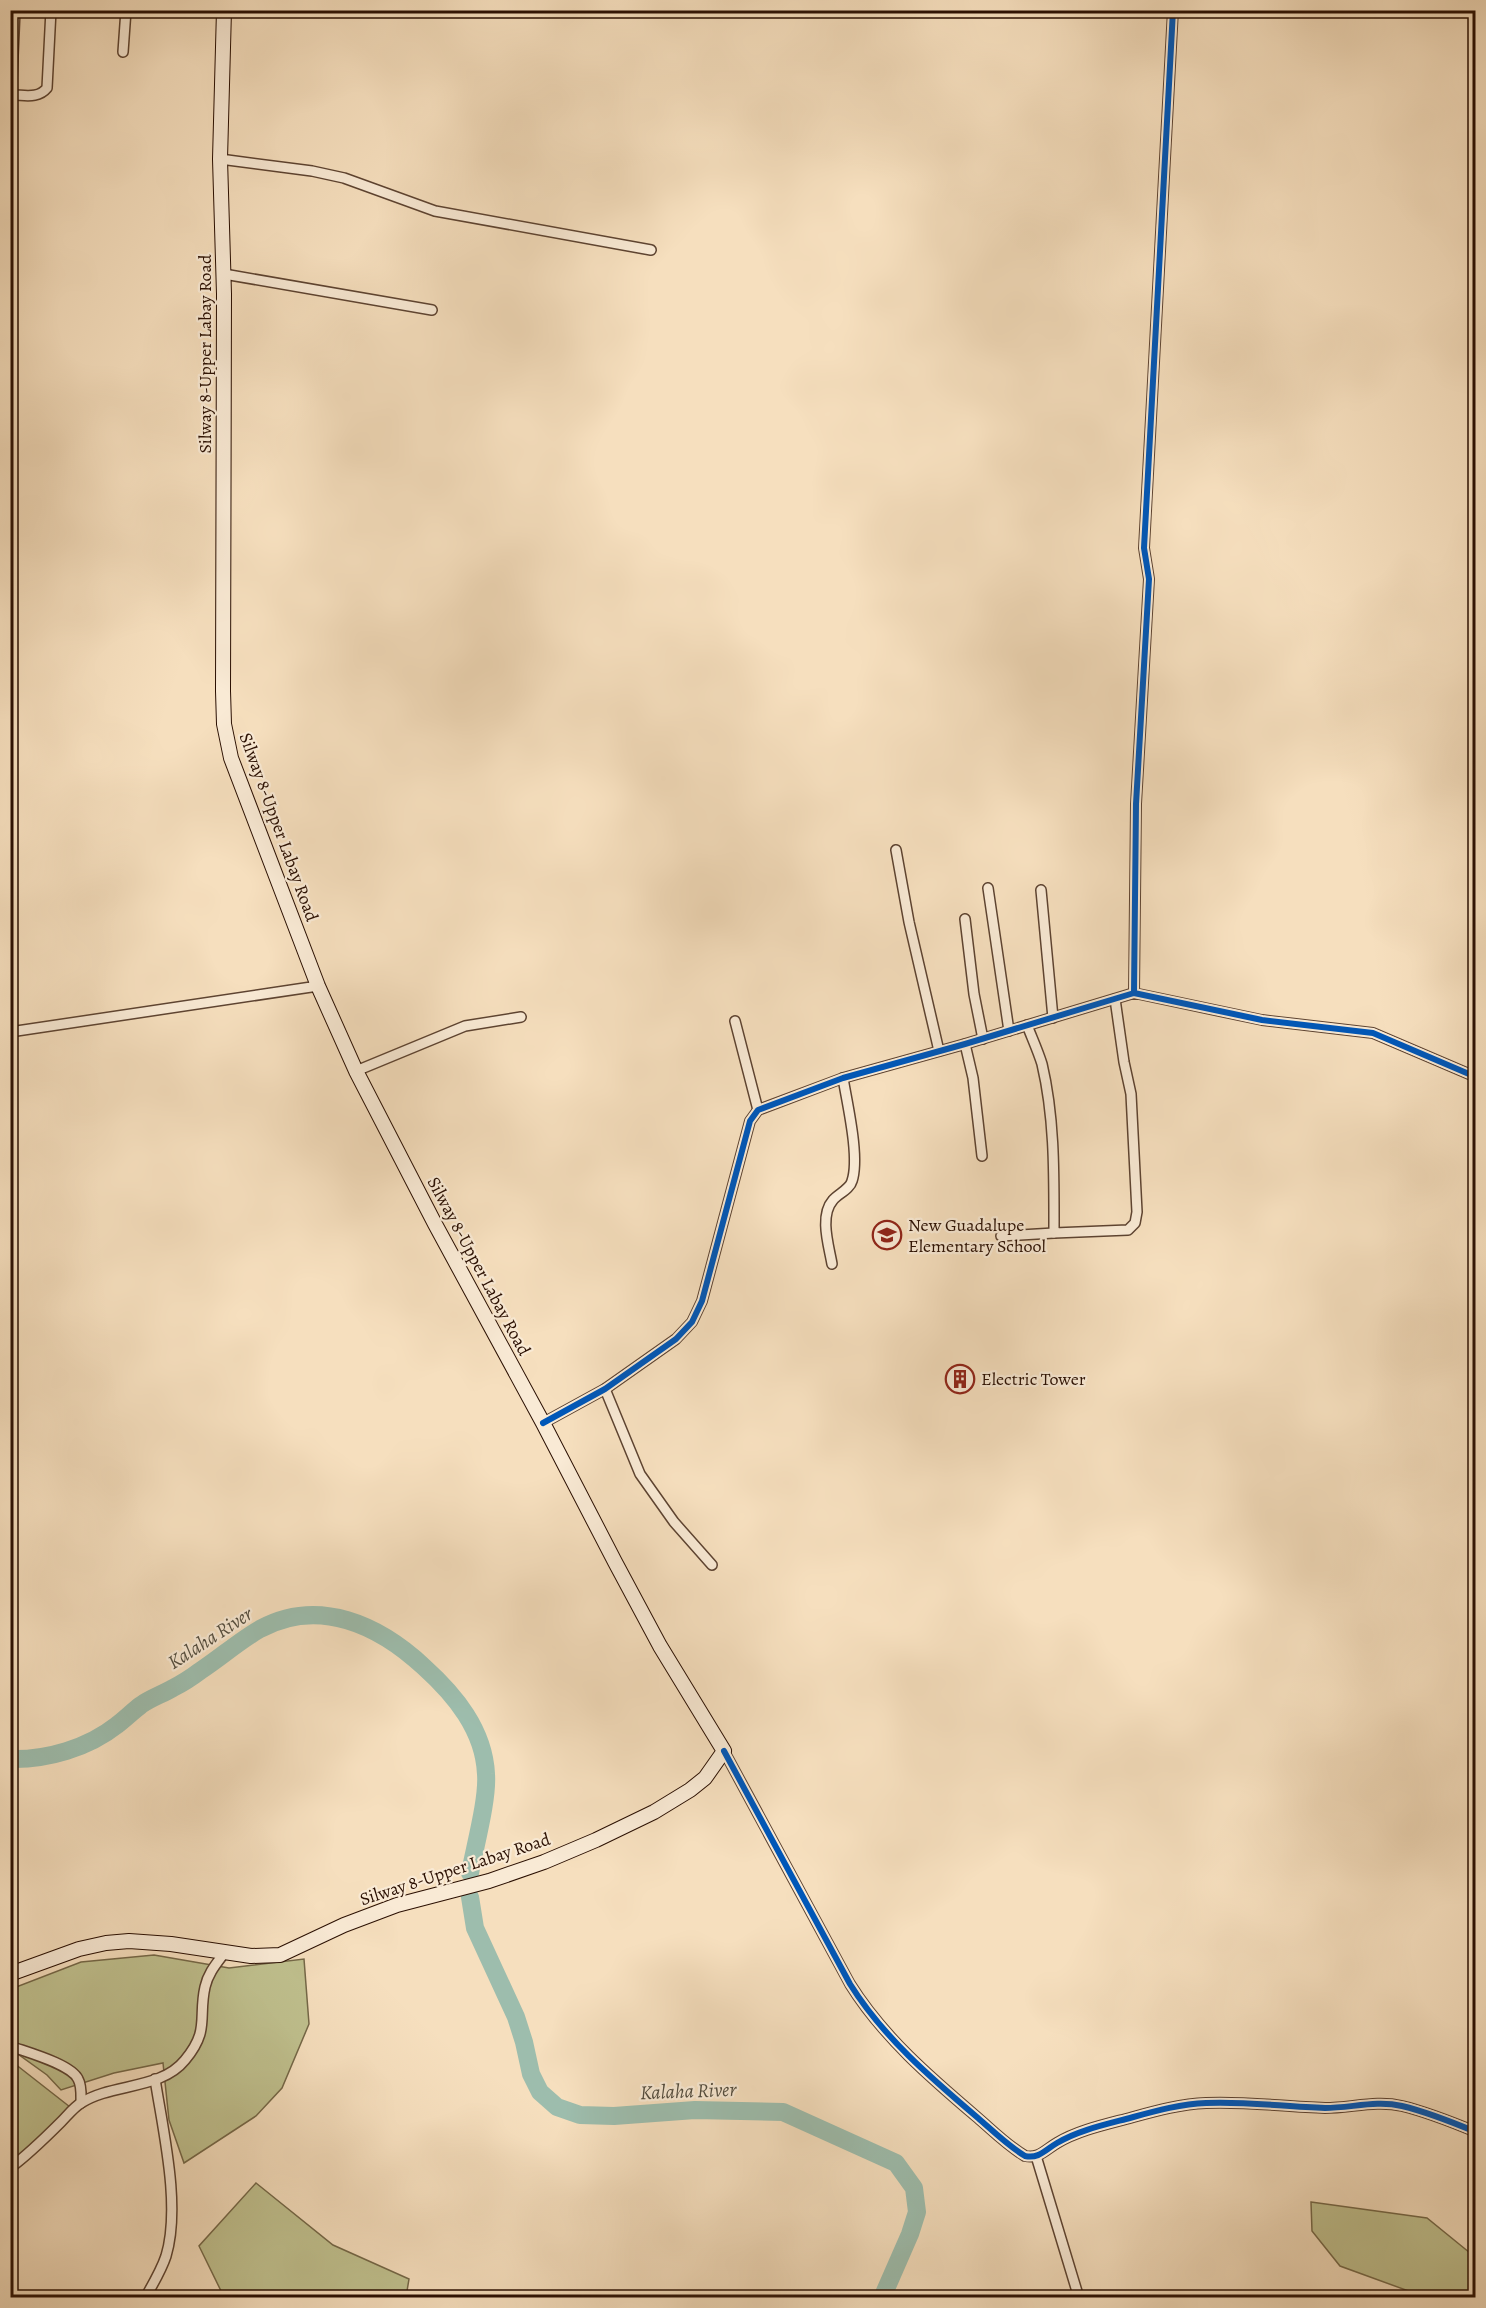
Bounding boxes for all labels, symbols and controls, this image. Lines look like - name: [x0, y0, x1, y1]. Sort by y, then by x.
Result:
- street label: Silway 8-Upper Labay Road: [193, 254, 217, 454]
- street label: Silway 8-Upper Labay Road: [234, 729, 324, 925]
- street label: Silway 8-Upper Labay Road: [422, 1172, 536, 1360]
- place label: New Guadalupe Elementary School: [908, 1213, 1046, 1258]
- school or university icon: New Guadalupe Elementary School: [871, 1219, 903, 1251]
- building icon: Electric Tower: [944, 1363, 976, 1395]
- place label: Electric Tower: [981, 1367, 1086, 1391]
- water label: Kalaha River: [162, 1600, 259, 1676]
- street label: Silway 8-Upper Labay Road: [357, 1827, 554, 1911]
- water label: Kalaha River: [639, 2076, 738, 2106]

